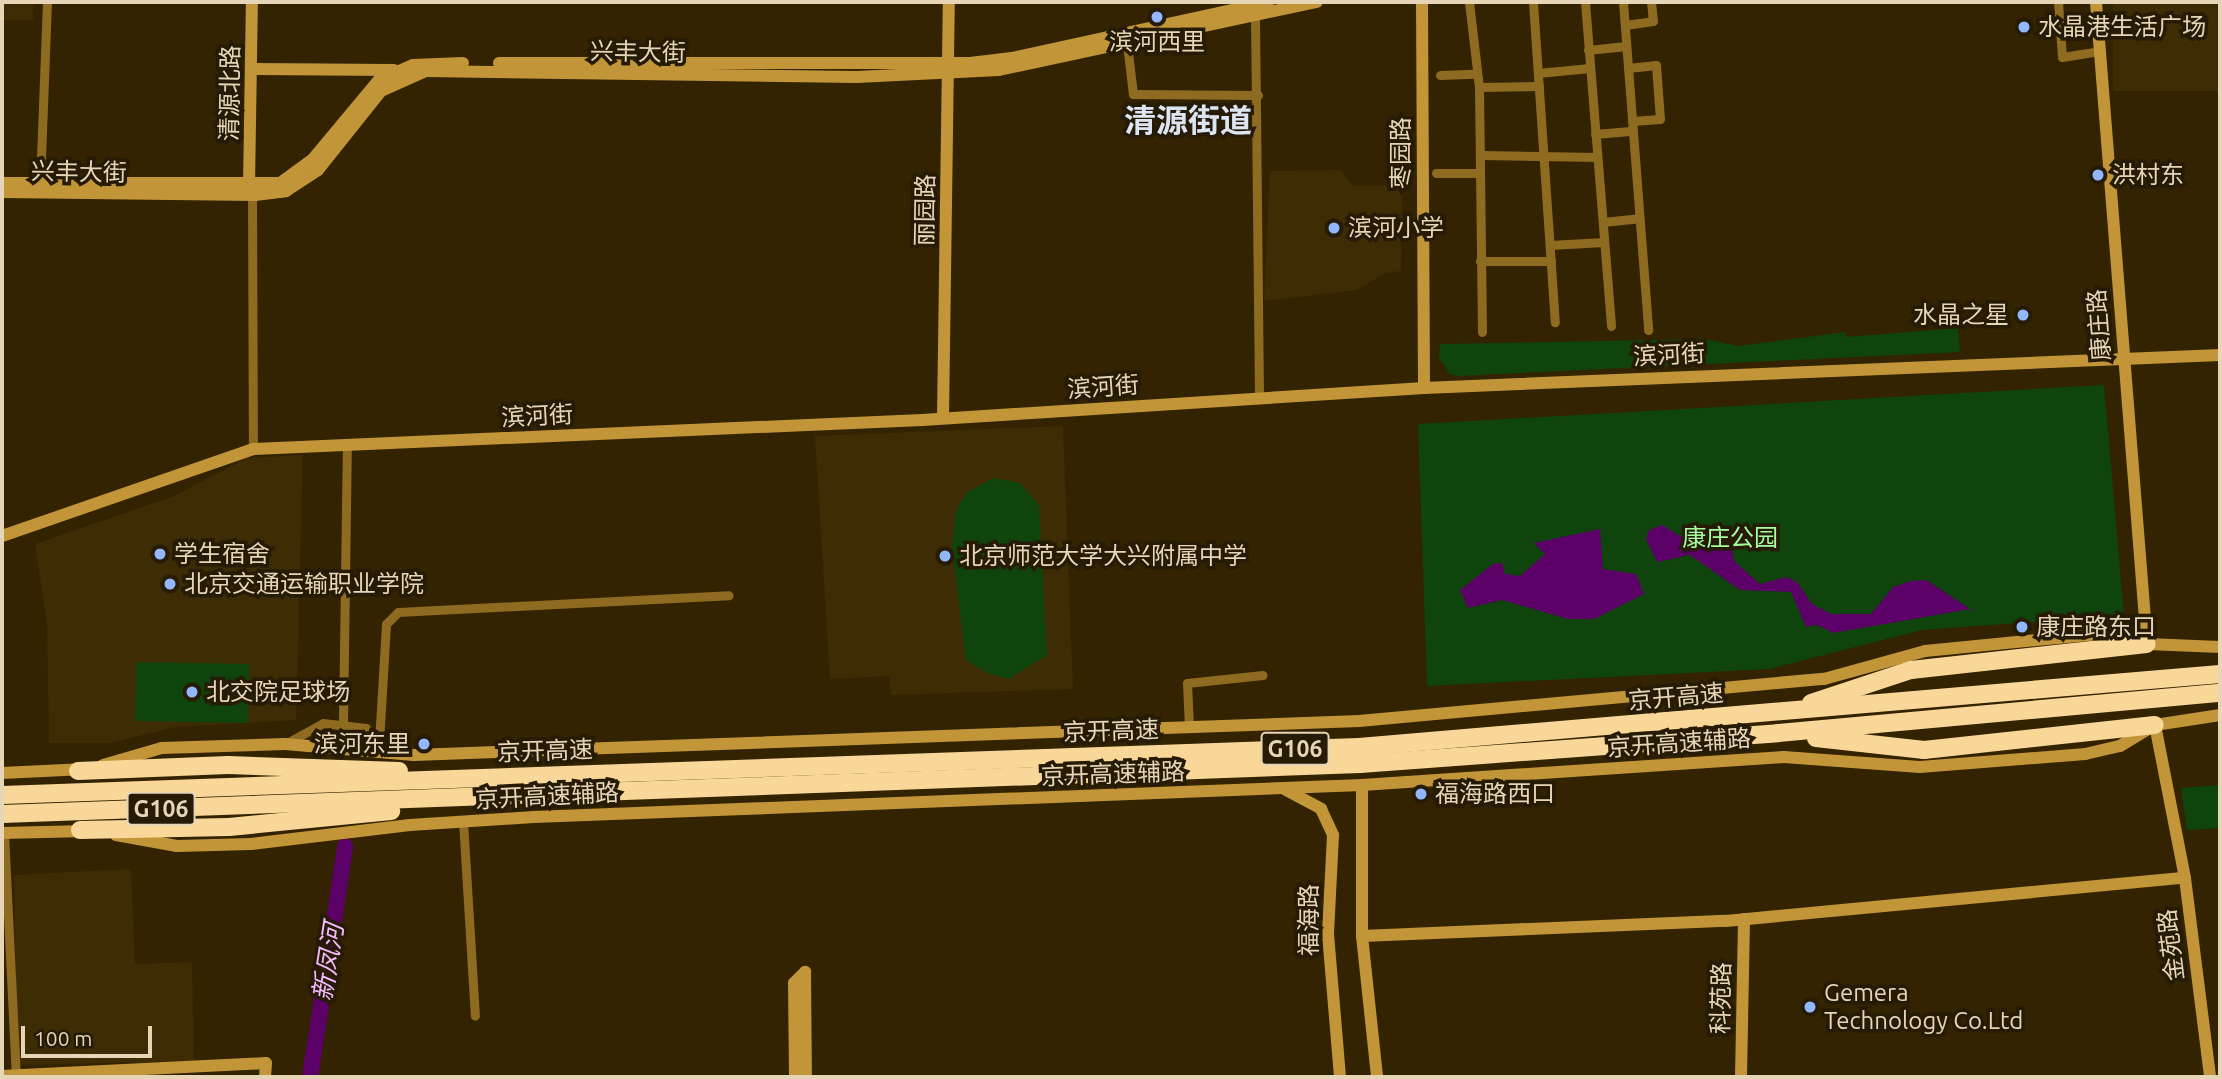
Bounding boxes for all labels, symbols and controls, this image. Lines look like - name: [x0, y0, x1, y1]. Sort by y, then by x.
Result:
- marker: 滨河西里: [1149, 9, 1165, 25]
- place label: 水晶港生活广场: [2038, 13, 2206, 41]
- marker: 水晶港生活广场: [2016, 19, 2032, 35]
- place label: 滨河西里: [1109, 28, 1205, 56]
- street label: 兴丰大街: [590, 37, 686, 67]
- street label: 清源北路: [215, 45, 245, 141]
- district label: 清源街道: [1124, 101, 1252, 139]
- street label: 枣园路: [1387, 117, 1415, 189]
- street label: 兴丰大街: [31, 157, 127, 187]
- place label: 洪村东: [2112, 161, 2184, 189]
- marker: 洪村东: [2090, 167, 2106, 183]
- street label: 丽园路: [910, 174, 940, 246]
- place label: 滨河小学: [1348, 214, 1444, 242]
- marker: 滨河小学: [1326, 220, 1342, 236]
- street label: 康庄路: [2082, 288, 2116, 362]
- place label: 水晶之星: [1913, 301, 2009, 329]
- marker: 水晶之星: [2015, 307, 2031, 323]
- street label: 滨河街: [1632, 339, 1706, 371]
- street label: 滨河街: [1066, 370, 1140, 404]
- street label: 滨河街: [500, 400, 574, 432]
- park label: 康庄公园: [1682, 524, 1778, 552]
- place label: 学生宿舍: [174, 540, 270, 568]
- place label: 北京师范大学大兴附属中学: [959, 542, 1247, 570]
- marker: 学生宿舍: [152, 546, 168, 562]
- marker: 北京师范大学大兴附属中学: [937, 548, 953, 564]
- place label: 北京交通运输职业学院: [184, 570, 424, 598]
- marker: 北京交通运输职业学院: [162, 576, 178, 592]
- place label: 康庄路东口: [2036, 613, 2156, 641]
- marker: 康庄路东口: [2014, 619, 2030, 635]
- place label: 北交院足球场: [206, 678, 350, 706]
- street label: 京开高速: [1627, 678, 1725, 716]
- marker: 北交院足球场: [184, 684, 200, 700]
- street label: 京开高速: [1063, 715, 1159, 747]
- street label: 京开高速辅路: [1606, 724, 1752, 762]
- place label: 滨河东里: [314, 730, 410, 758]
- road number: G106: [1260, 730, 1330, 768]
- street label: 京开高速: [497, 735, 593, 767]
- marker: 滨河东里: [416, 736, 432, 752]
- street label: 京开高速辅路: [1041, 757, 1185, 791]
- street label: 京开高速辅路: [474, 778, 620, 814]
- place label: 福海路西口: [1435, 780, 1555, 808]
- marker: 福海路西口: [1413, 786, 1429, 802]
- road number: G106: [126, 790, 196, 828]
- street label: 福海路: [1295, 884, 1323, 956]
- street label: 金苑路: [2152, 908, 2190, 982]
- water label: 新凤河: [306, 921, 350, 1003]
- street label: 科苑路: [1706, 962, 1736, 1034]
- place label: Gemera Technology Co.Ltd: [1824, 979, 2023, 1035]
- marker: Gemera Technology Co.Ltd: [1802, 999, 1818, 1015]
- scale bar: [24, 1012, 156, 1056]
- text: 100 m: [34, 1026, 92, 1050]

